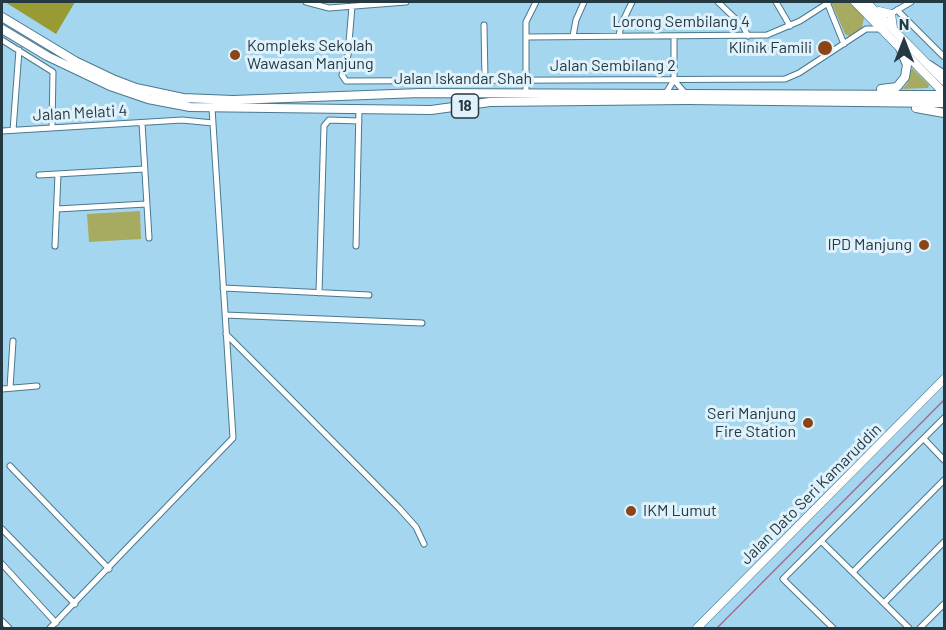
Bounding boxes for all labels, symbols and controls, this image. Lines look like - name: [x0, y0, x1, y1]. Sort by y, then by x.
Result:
- street label: Lorong Sembilang 4: [612, 12, 750, 32]
- north arrow: [874, 12, 934, 72]
- text: N: [899, 14, 909, 33]
- place label: Kompleks Sekolah Wawasan Manjung: [247, 36, 374, 74]
- place label: Klinik Famili: [729, 38, 812, 58]
- marker: Klinik Famili: [816, 39, 834, 57]
- marker: Kompleks Sekolah Wawasan Manjung: [228, 48, 242, 62]
- street label: Jalan Sembilang 2: [550, 56, 676, 76]
- street label: Jalan Iskandar Shah: [394, 69, 532, 89]
- road number: 18: [452, 94, 478, 118]
- street label: Jalan Melati 4: [32, 101, 128, 125]
- place label: IPD Manjung: [827, 235, 912, 255]
- marker: IPD Manjung: [917, 238, 931, 252]
- place label: Seri Manjung Fire Station: [707, 404, 796, 442]
- marker: Seri Manjung Fire Station: [801, 416, 815, 430]
- street label: Jalan Dato Seri Kamaruddin: [737, 420, 885, 568]
- place label: IKM Lumut: [643, 501, 717, 521]
- marker: IKM Lumut: [624, 504, 638, 518]

